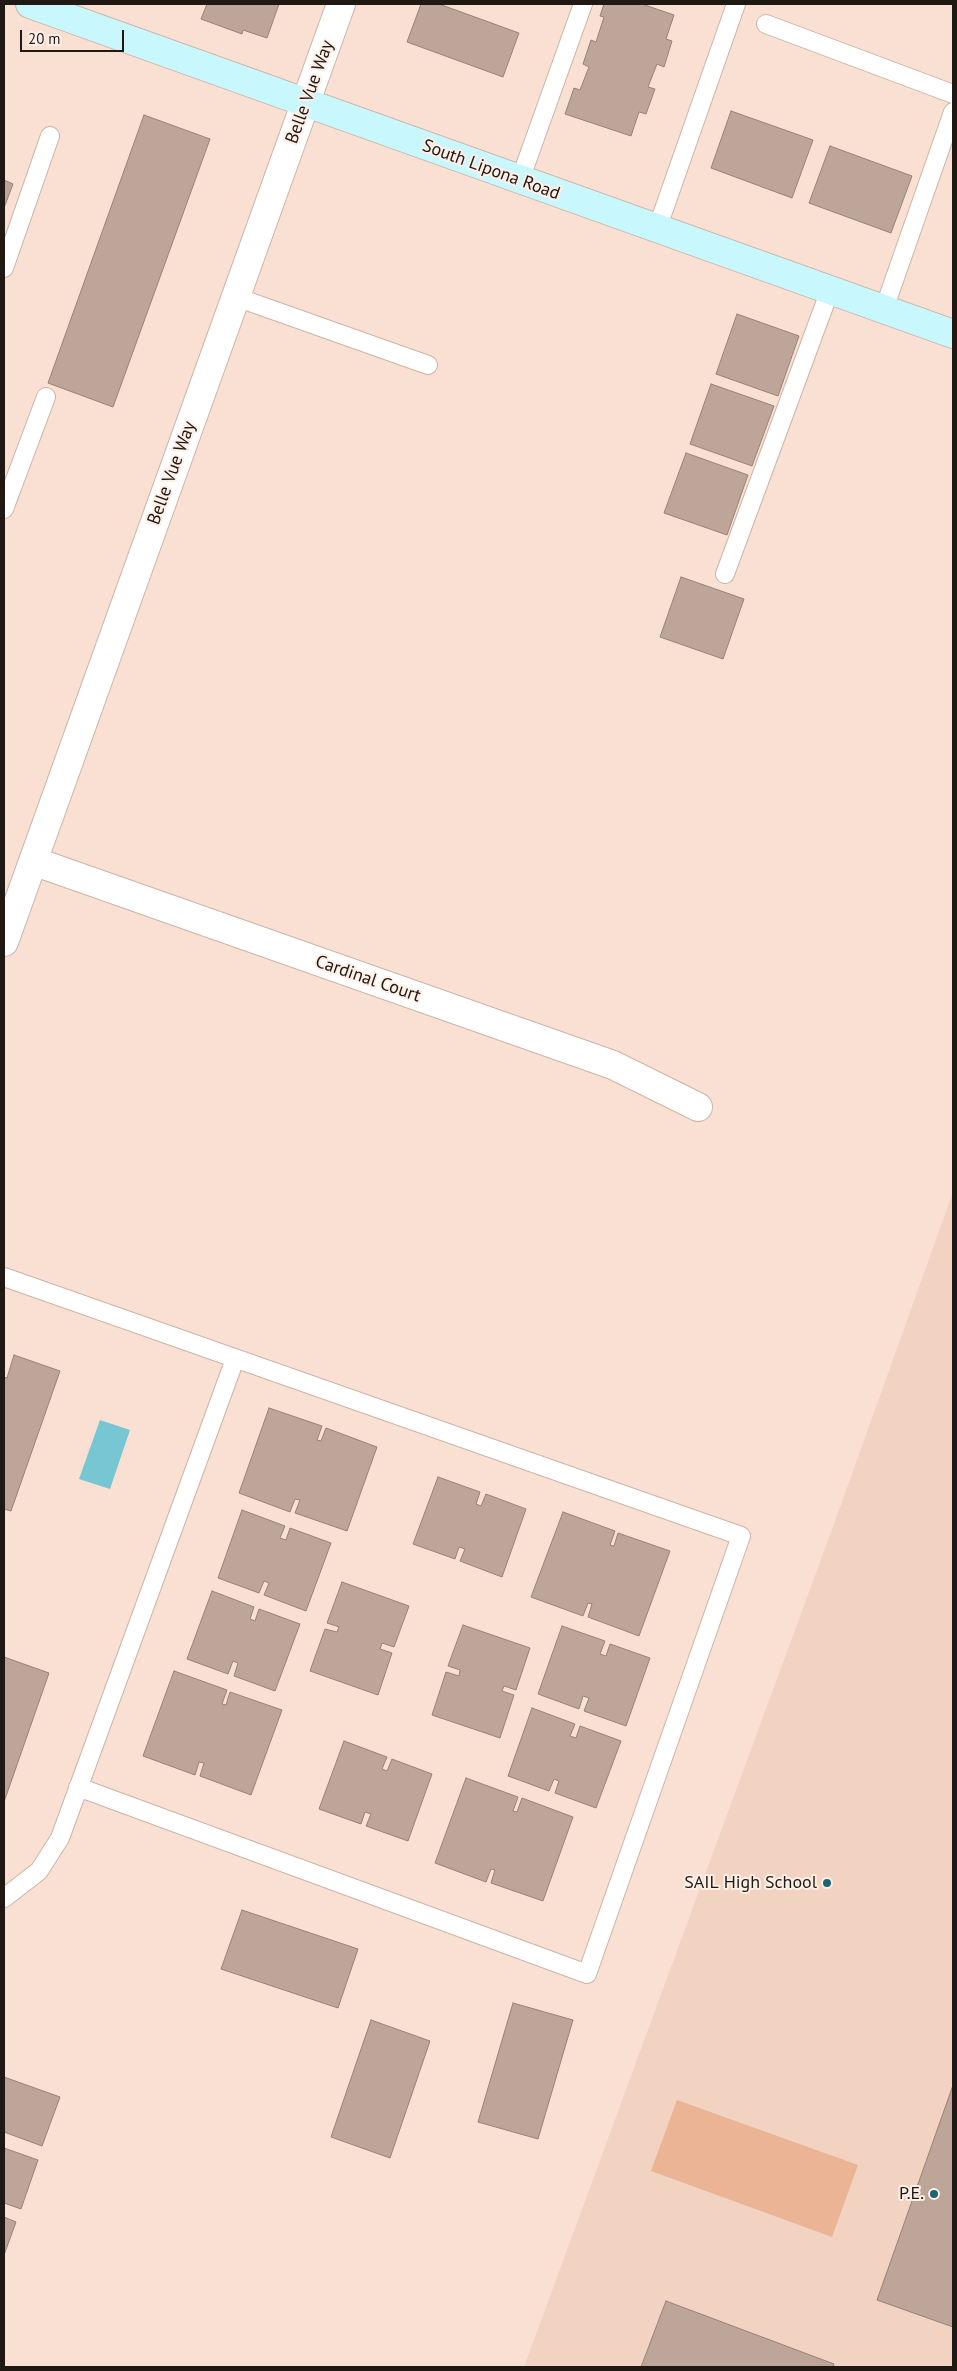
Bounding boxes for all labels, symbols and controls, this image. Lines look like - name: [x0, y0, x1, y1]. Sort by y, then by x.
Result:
- scale bar: [22, 20, 126, 52]
- text: 20 m: [28, 29, 61, 48]
- street label: Belle Vue Way: [281, 37, 339, 147]
- street label: South Lipona Road: [419, 135, 563, 205]
- street label: Belle Vue Way: [143, 418, 201, 528]
- street label: Cardinal Court: [312, 951, 424, 1007]
- place label: SAIL High School: [684, 1872, 817, 1894]
- marker: SAIL High School: [821, 1877, 833, 1889]
- place label: P.E.: [899, 2183, 924, 2205]
- marker: P.E.: [928, 2188, 940, 2200]

